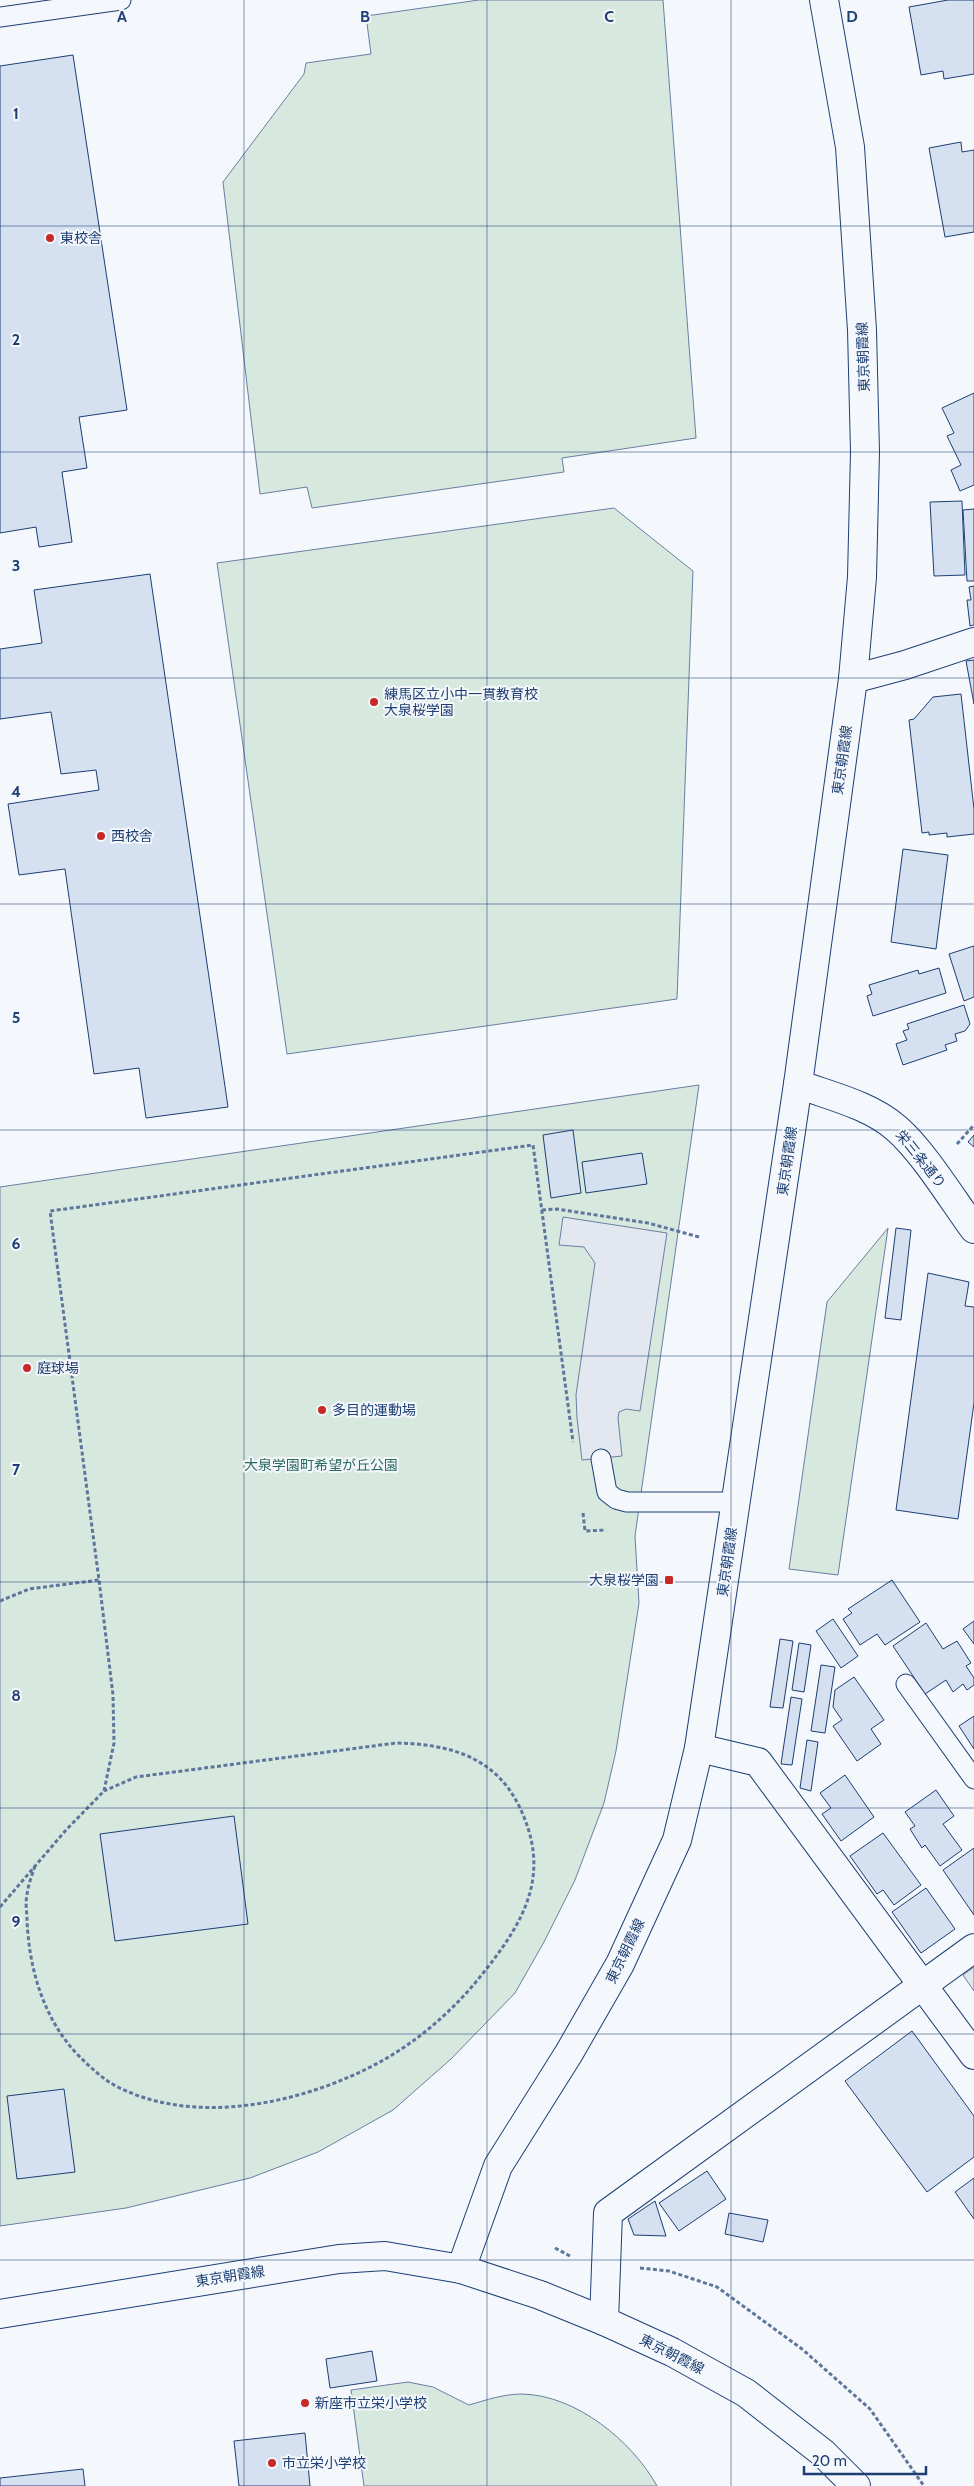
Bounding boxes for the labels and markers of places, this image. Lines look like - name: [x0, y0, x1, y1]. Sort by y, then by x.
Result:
- place label: 東校舎: [60, 229, 102, 247]
- marker: 東校舎: [44, 232, 56, 244]
- place label: 練馬区立小中一貫教育校 大泉桜学園: [384, 685, 538, 719]
- marker: 練馬区立小中一貫教育校 大泉桜学園: [368, 696, 380, 708]
- place label: 西校舎: [111, 827, 153, 845]
- marker: 西校舎: [95, 830, 107, 842]
- place label: 庭球場: [37, 1359, 79, 1377]
- marker: 庭球場: [21, 1362, 33, 1374]
- place label: 多目的運動場: [332, 1401, 416, 1419]
- marker: 多目的運動場: [316, 1404, 328, 1416]
- place label: 大泉桜学園: [589, 1571, 659, 1589]
- marker: 大泉桜学園: [663, 1574, 675, 1586]
- place label: 新座市立栄小学校: [315, 2394, 427, 2412]
- marker: 新座市立栄小学校: [299, 2397, 311, 2409]
- place label: 市立栄小学校: [282, 2454, 366, 2472]
- marker: 市立栄小学校: [266, 2457, 278, 2469]

